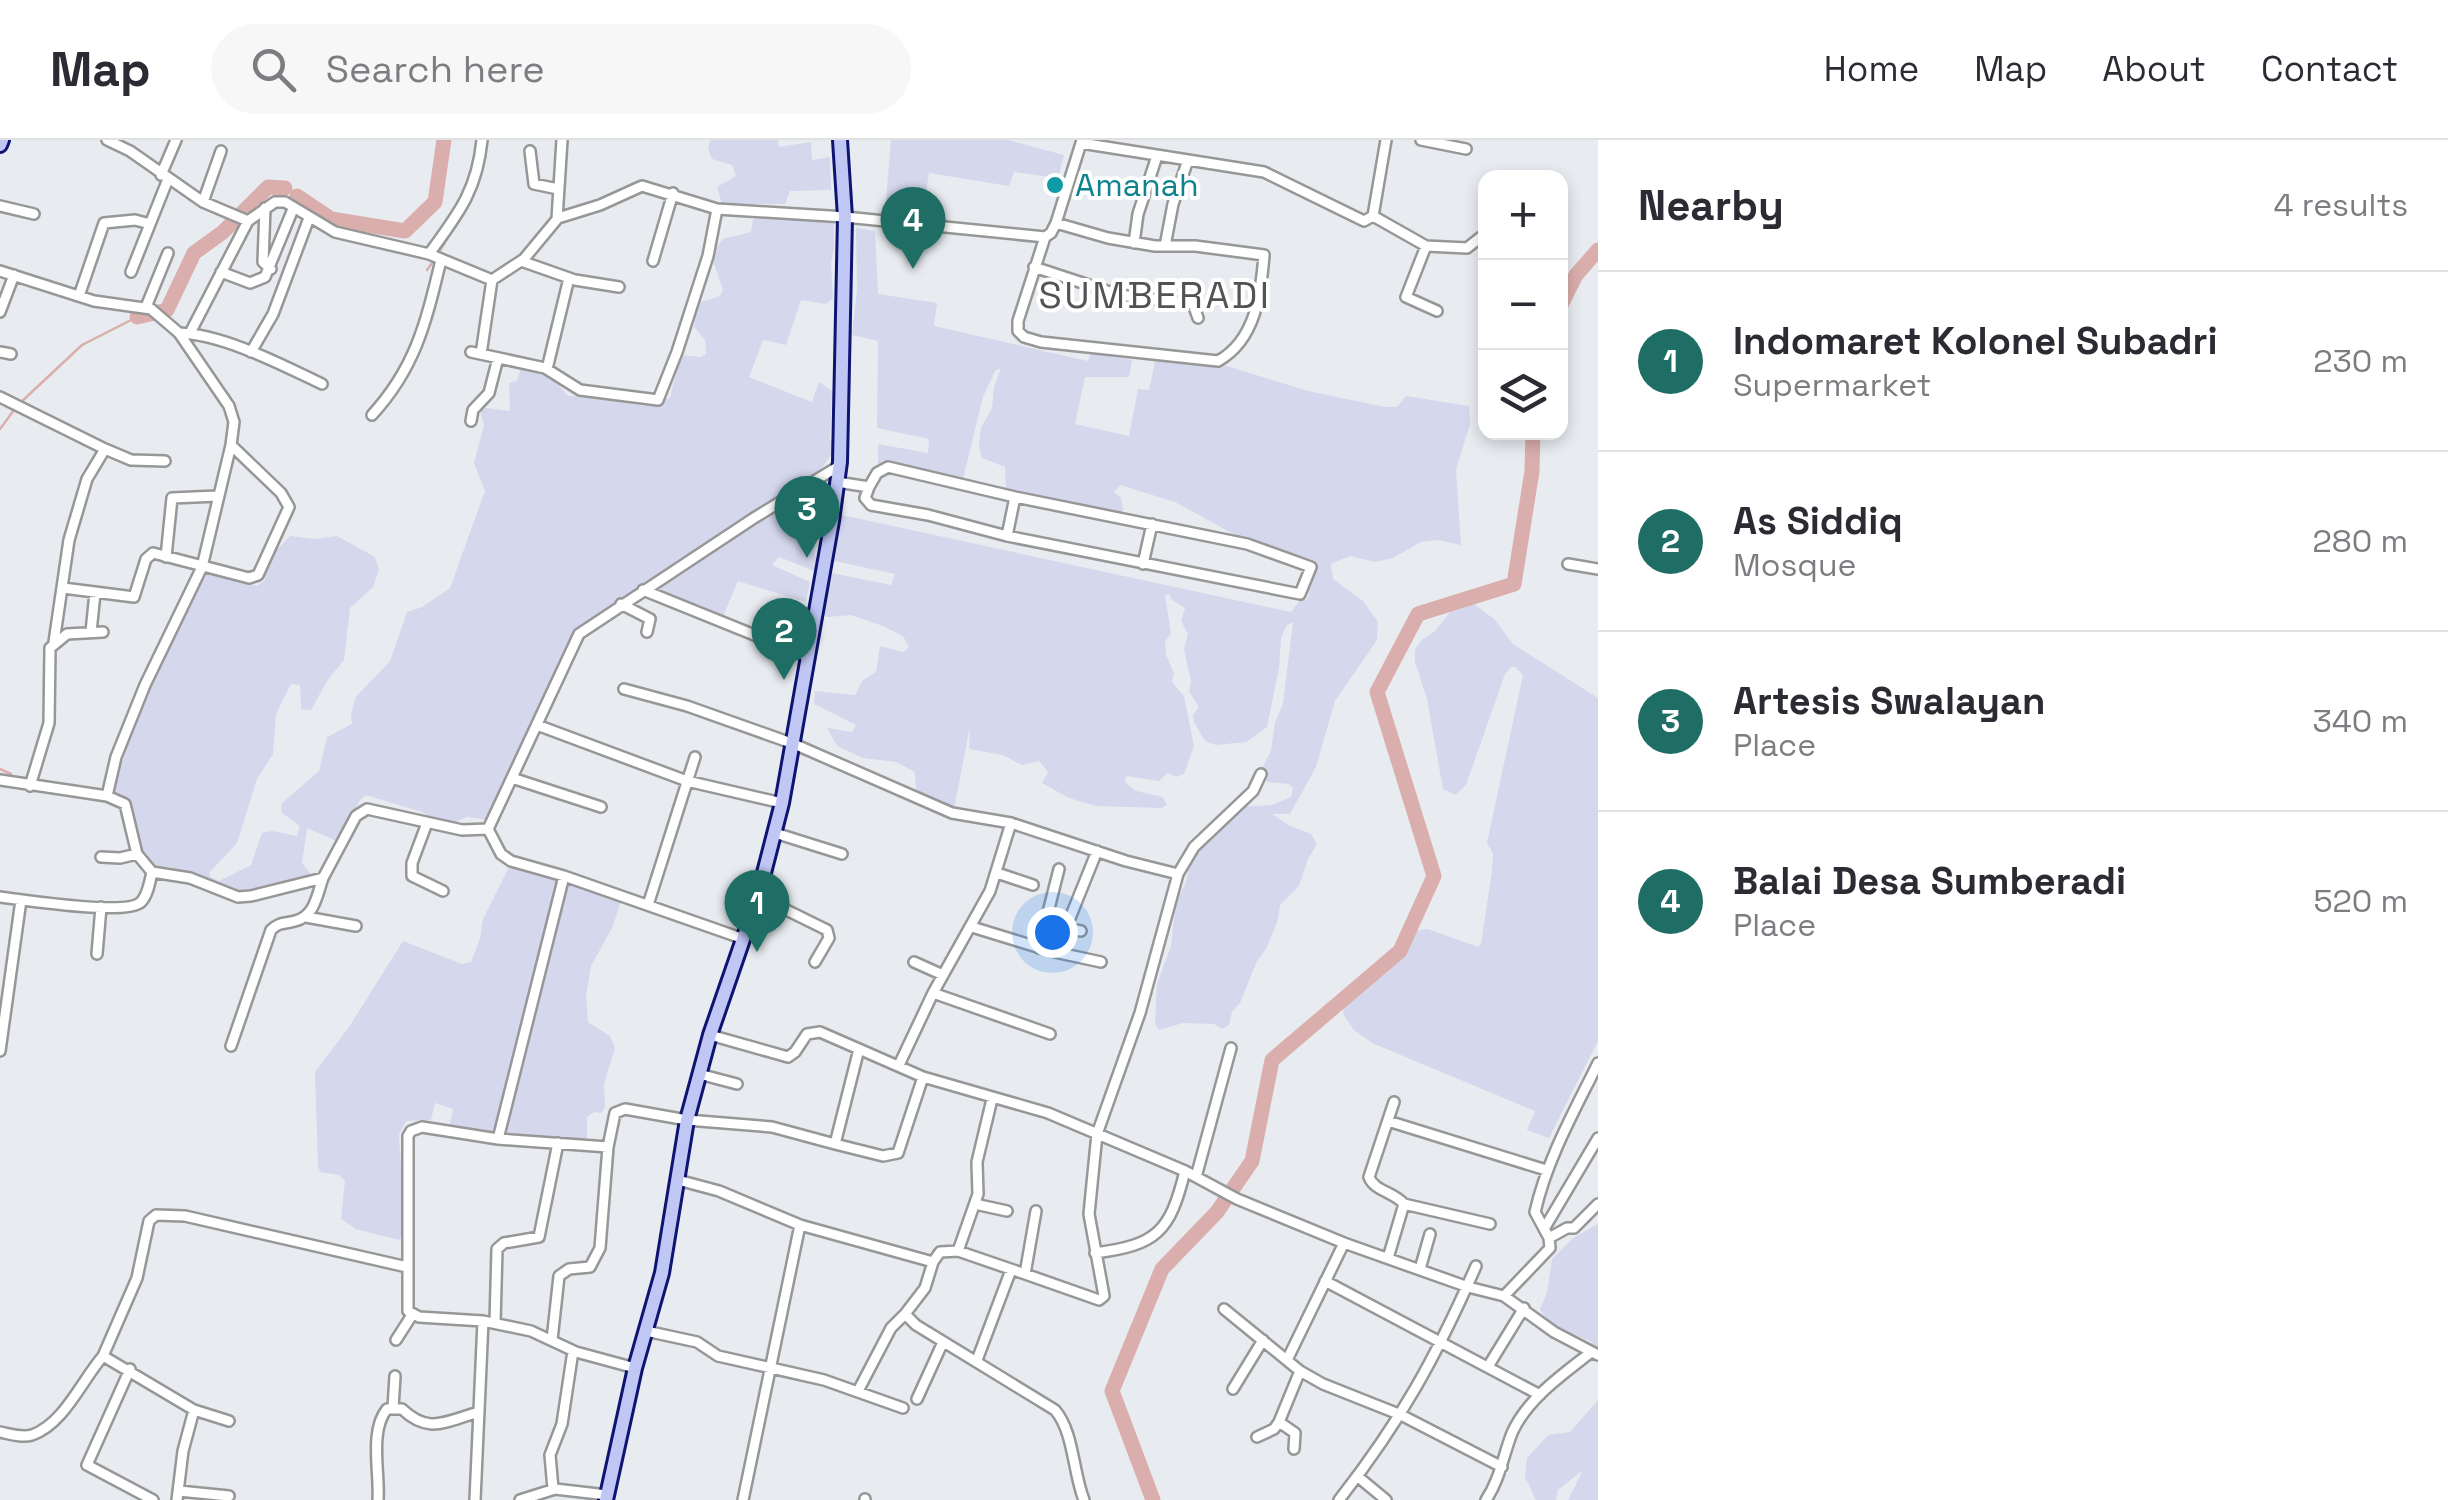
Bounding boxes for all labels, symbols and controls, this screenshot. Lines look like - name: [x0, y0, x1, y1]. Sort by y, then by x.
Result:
- search box: [211, 24, 911, 114]
- text: Map: [50, 39, 151, 100]
- icon: search: [246, 42, 301, 97]
- text: Search here: [326, 45, 545, 93]
- text: Home: [1824, 47, 1919, 91]
- text: Map: [1974, 47, 2047, 91]
- text: About: [2102, 47, 2206, 91]
- text: Contact: [2261, 47, 2398, 91]
- place label: Amanah: [1075, 165, 1199, 205]
- map controls: [1478, 170, 1568, 440]
- button: +: [1478, 170, 1568, 260]
- marker: Amanah: [1044, 174, 1066, 196]
- text: Nearby: [1638, 179, 1784, 232]
- text: 4 results: [2273, 185, 2408, 225]
- pin: 4: [880, 186, 946, 269]
- button: −: [1478, 260, 1568, 350]
- district label: SUMBERADI: [1039, 271, 1271, 319]
- text: Indomaret Kolonel Subadri: [1733, 317, 2218, 365]
- text: 1: [1663, 341, 1678, 381]
- text: 230 m: [2313, 341, 2408, 381]
- button: layers: [1478, 350, 1568, 440]
- text: Supermarket: [1733, 365, 1931, 405]
- pin: 3: [774, 476, 840, 558]
- text: As Siddiq: [1733, 497, 1903, 545]
- text: 2: [1661, 521, 1680, 561]
- text: 280 m: [2313, 521, 2408, 561]
- text: Mosque: [1733, 545, 1856, 585]
- pin: 2: [752, 598, 816, 680]
- text: Artesis Swalayan: [1733, 677, 2045, 725]
- text: 3: [1661, 701, 1680, 741]
- text: 340 m: [2312, 701, 2408, 741]
- text: Place: [1733, 725, 1816, 765]
- text: Balai Desa Sumberadi: [1733, 857, 2126, 905]
- pin: 1: [724, 870, 790, 952]
- text: 4: [1660, 881, 1681, 921]
- text: 520 m: [2314, 881, 2408, 921]
- text: Place: [1733, 905, 1816, 945]
- your location: [1027, 907, 1078, 958]

